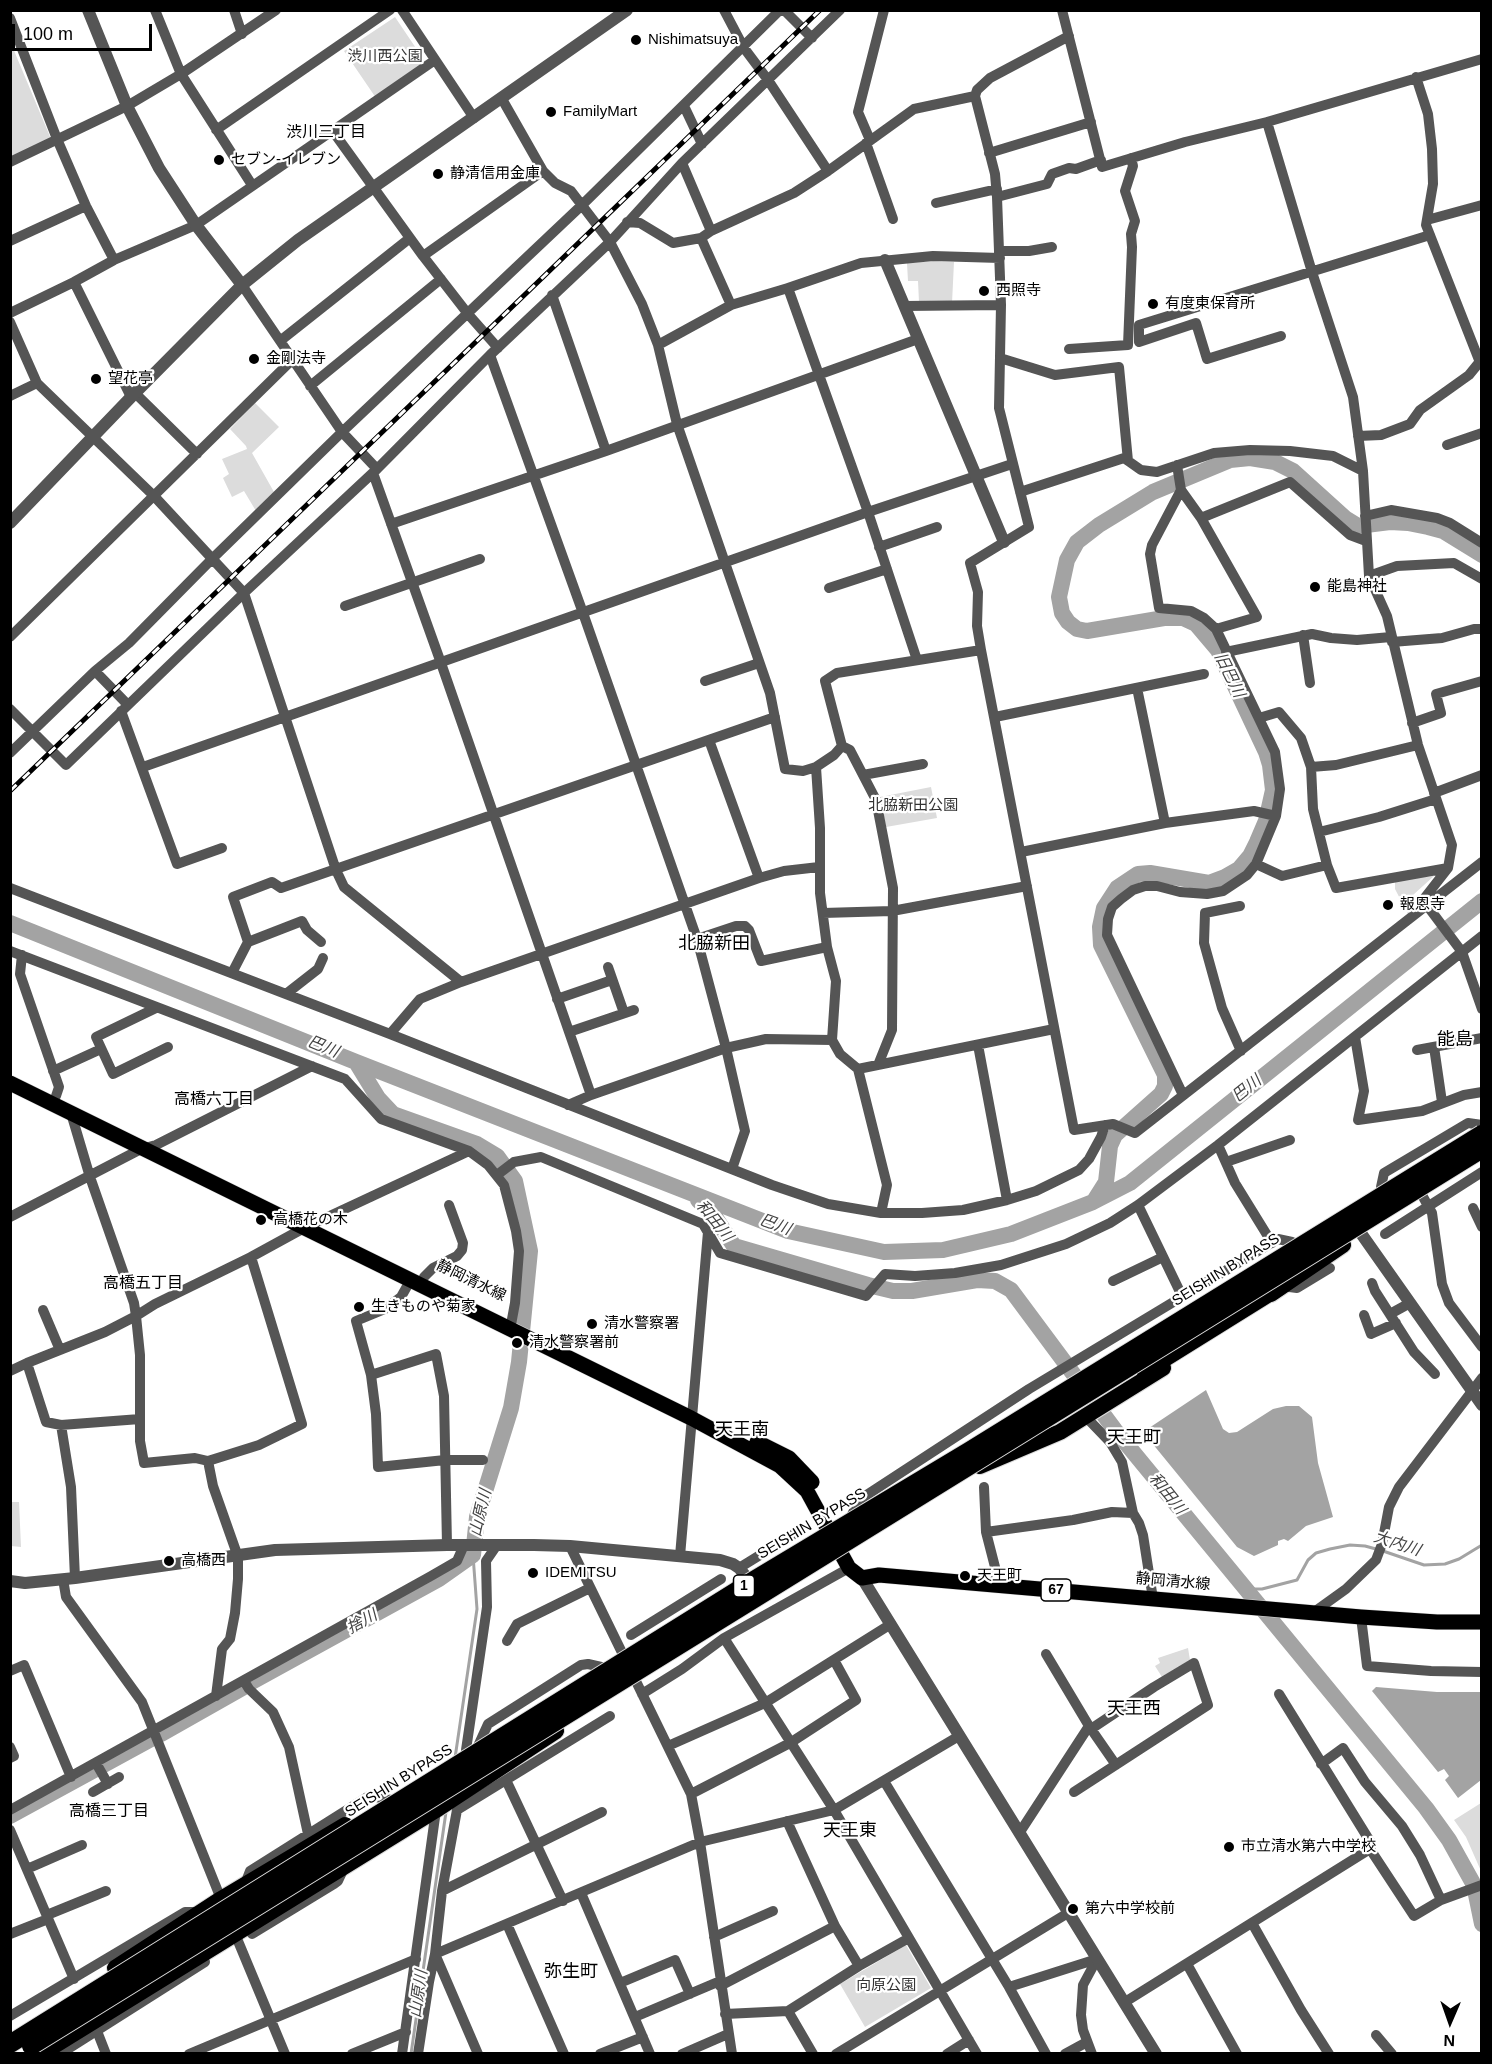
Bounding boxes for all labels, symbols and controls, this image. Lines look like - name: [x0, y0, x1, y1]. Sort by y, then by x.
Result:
- scale bar: [15, 12, 154, 50]
- text: 100 m: [23, 24, 73, 44]
- place label: Nishimatsuya: [648, 31, 738, 49]
- marker: Nishimatsuya: [629, 33, 643, 47]
- park label: 渋川西公園: [348, 48, 422, 66]
- place label: FamilyMart: [563, 103, 637, 121]
- marker: FamilyMart: [544, 105, 558, 119]
- district label: 渋川三丁目: [286, 123, 366, 143]
- place label: セブン-イレブン: [231, 151, 341, 169]
- marker: セブン-イレブン: [212, 153, 226, 167]
- place label: 静清信用金庫: [450, 165, 540, 183]
- marker: 静清信用金庫: [431, 167, 445, 181]
- place label: 西照寺: [996, 282, 1041, 300]
- marker: 西照寺: [977, 284, 991, 298]
- place label: 有度東保育所: [1165, 295, 1255, 313]
- marker: 有度東保育所: [1146, 297, 1160, 311]
- place label: 金剛法寺: [266, 350, 326, 368]
- marker: 金剛法寺: [247, 352, 261, 366]
- place label: 望花亭: [108, 370, 153, 388]
- marker: 望花亭: [89, 372, 103, 386]
- place label: 能島神社: [1327, 578, 1387, 596]
- marker: 能島神社: [1308, 580, 1322, 594]
- water label: 旧巴川: [1210, 649, 1248, 701]
- park label: 北脇新田公園: [868, 797, 958, 815]
- place label: 報恩寺: [1400, 896, 1445, 914]
- marker: 報恩寺: [1381, 898, 1395, 912]
- district label: 北脇新田: [678, 933, 750, 955]
- district label: 能島: [1437, 1029, 1473, 1051]
- water label: 巴川: [305, 1032, 341, 1062]
- water label: 巴川: [1229, 1071, 1265, 1107]
- district label: 高橋六丁目: [174, 1090, 254, 1110]
- water label: 和田川: [691, 1196, 737, 1246]
- place label: 高橋花の木: [273, 1211, 348, 1229]
- water label: 巴川: [757, 1211, 793, 1239]
- marker: 高橋花の木: [254, 1213, 268, 1227]
- street label: SEISHIN BYPASS: [1169, 1230, 1283, 1310]
- street label: 静岡清水線: [433, 1256, 509, 1306]
- district label: 高橋五丁目: [103, 1274, 183, 1294]
- place label: 生きものや菊家: [371, 1298, 476, 1316]
- marker: 生きものや菊家: [352, 1300, 366, 1314]
- place label: 清水警察署: [604, 1315, 679, 1333]
- marker: 清水警察署: [585, 1317, 599, 1331]
- place label: 清水警察署前: [529, 1334, 619, 1352]
- marker: 清水警察署前: [510, 1336, 524, 1350]
- district label: 天王南: [715, 1419, 769, 1441]
- district label: 天王町: [1107, 1427, 1161, 1449]
- water label: 和田川: [1144, 1469, 1190, 1519]
- street label: SEISHIN BYPASS: [755, 1485, 869, 1563]
- water label: 山原川: [466, 1487, 496, 1539]
- water label: 大内川: [1371, 1527, 1423, 1561]
- place label: 高橋西: [181, 1552, 226, 1570]
- marker: 高橋西: [162, 1554, 176, 1568]
- place label: IDEMITSU: [545, 1564, 617, 1582]
- marker: IDEMITSU: [526, 1566, 540, 1580]
- place label: 天王町: [977, 1567, 1022, 1585]
- marker: 天王町: [958, 1569, 972, 1583]
- street label: 静岡清水線: [1135, 1570, 1211, 1594]
- road number: 1: [734, 1575, 754, 1597]
- road number: 67: [1041, 1579, 1071, 1601]
- water label: 捨川: [343, 1606, 381, 1638]
- district label: 天王西: [1107, 1698, 1161, 1720]
- street label: SEISHIN BYPASS: [342, 1741, 456, 1821]
- district label: 高橋三丁目: [69, 1802, 149, 1822]
- district label: 天王東: [823, 1820, 877, 1842]
- place label: 市立清水第六中学校: [1241, 1838, 1376, 1856]
- marker: 市立清水第六中学校: [1222, 1840, 1236, 1854]
- place label: 第六中学校前: [1085, 1900, 1175, 1918]
- marker: 第六中学校前: [1066, 1902, 1080, 1916]
- district label: 弥生町: [544, 1961, 598, 1983]
- water label: 山原川: [406, 1969, 432, 2019]
- park label: 向原公園: [856, 1977, 916, 1995]
- north arrow: [1420, 1992, 1480, 2052]
- text: N: [1443, 2032, 1455, 2049]

